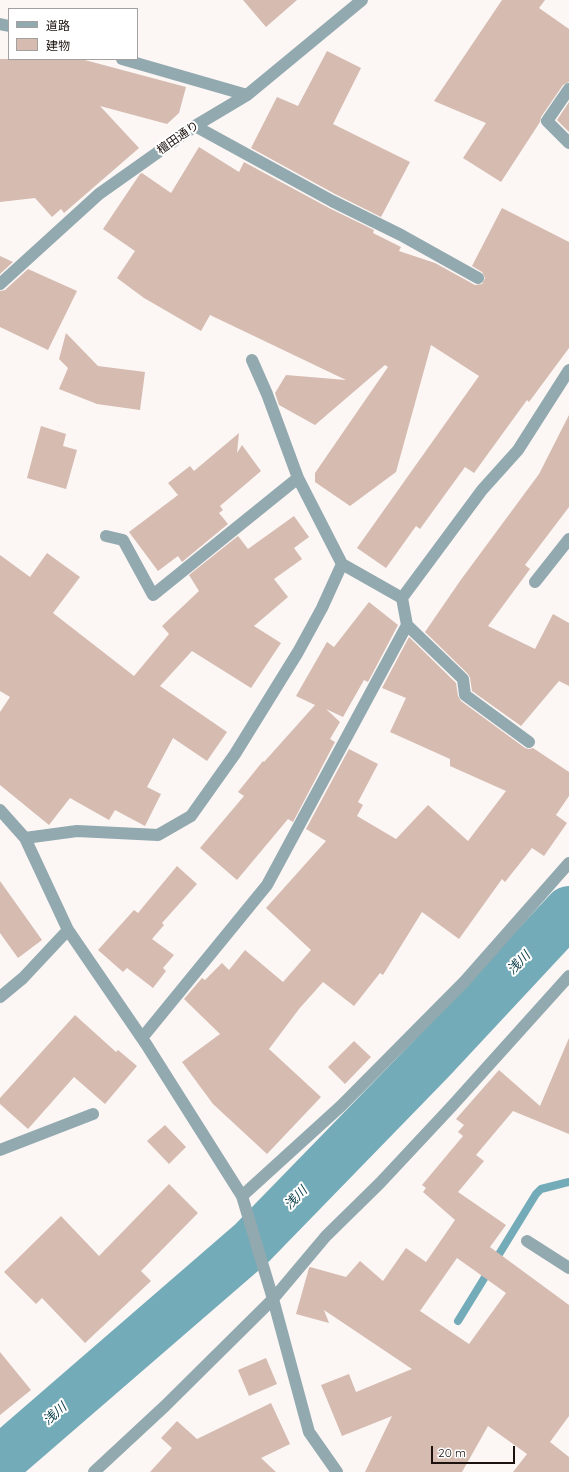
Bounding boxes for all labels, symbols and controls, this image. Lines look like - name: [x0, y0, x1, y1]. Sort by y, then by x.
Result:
- legend: [8, 8, 138, 60]
- text: 道路: [46, 18, 70, 33]
- text: 建物: [46, 38, 70, 53]
- street label: 檀田通り: [154, 118, 202, 158]
- water label: 浅川: [504, 948, 534, 978]
- water label: 浅川: [281, 1183, 311, 1213]
- water label: 浅川: [40, 1400, 70, 1428]
- scale bar: [433, 1438, 517, 1464]
- text: 20 m: [438, 1445, 466, 1460]

